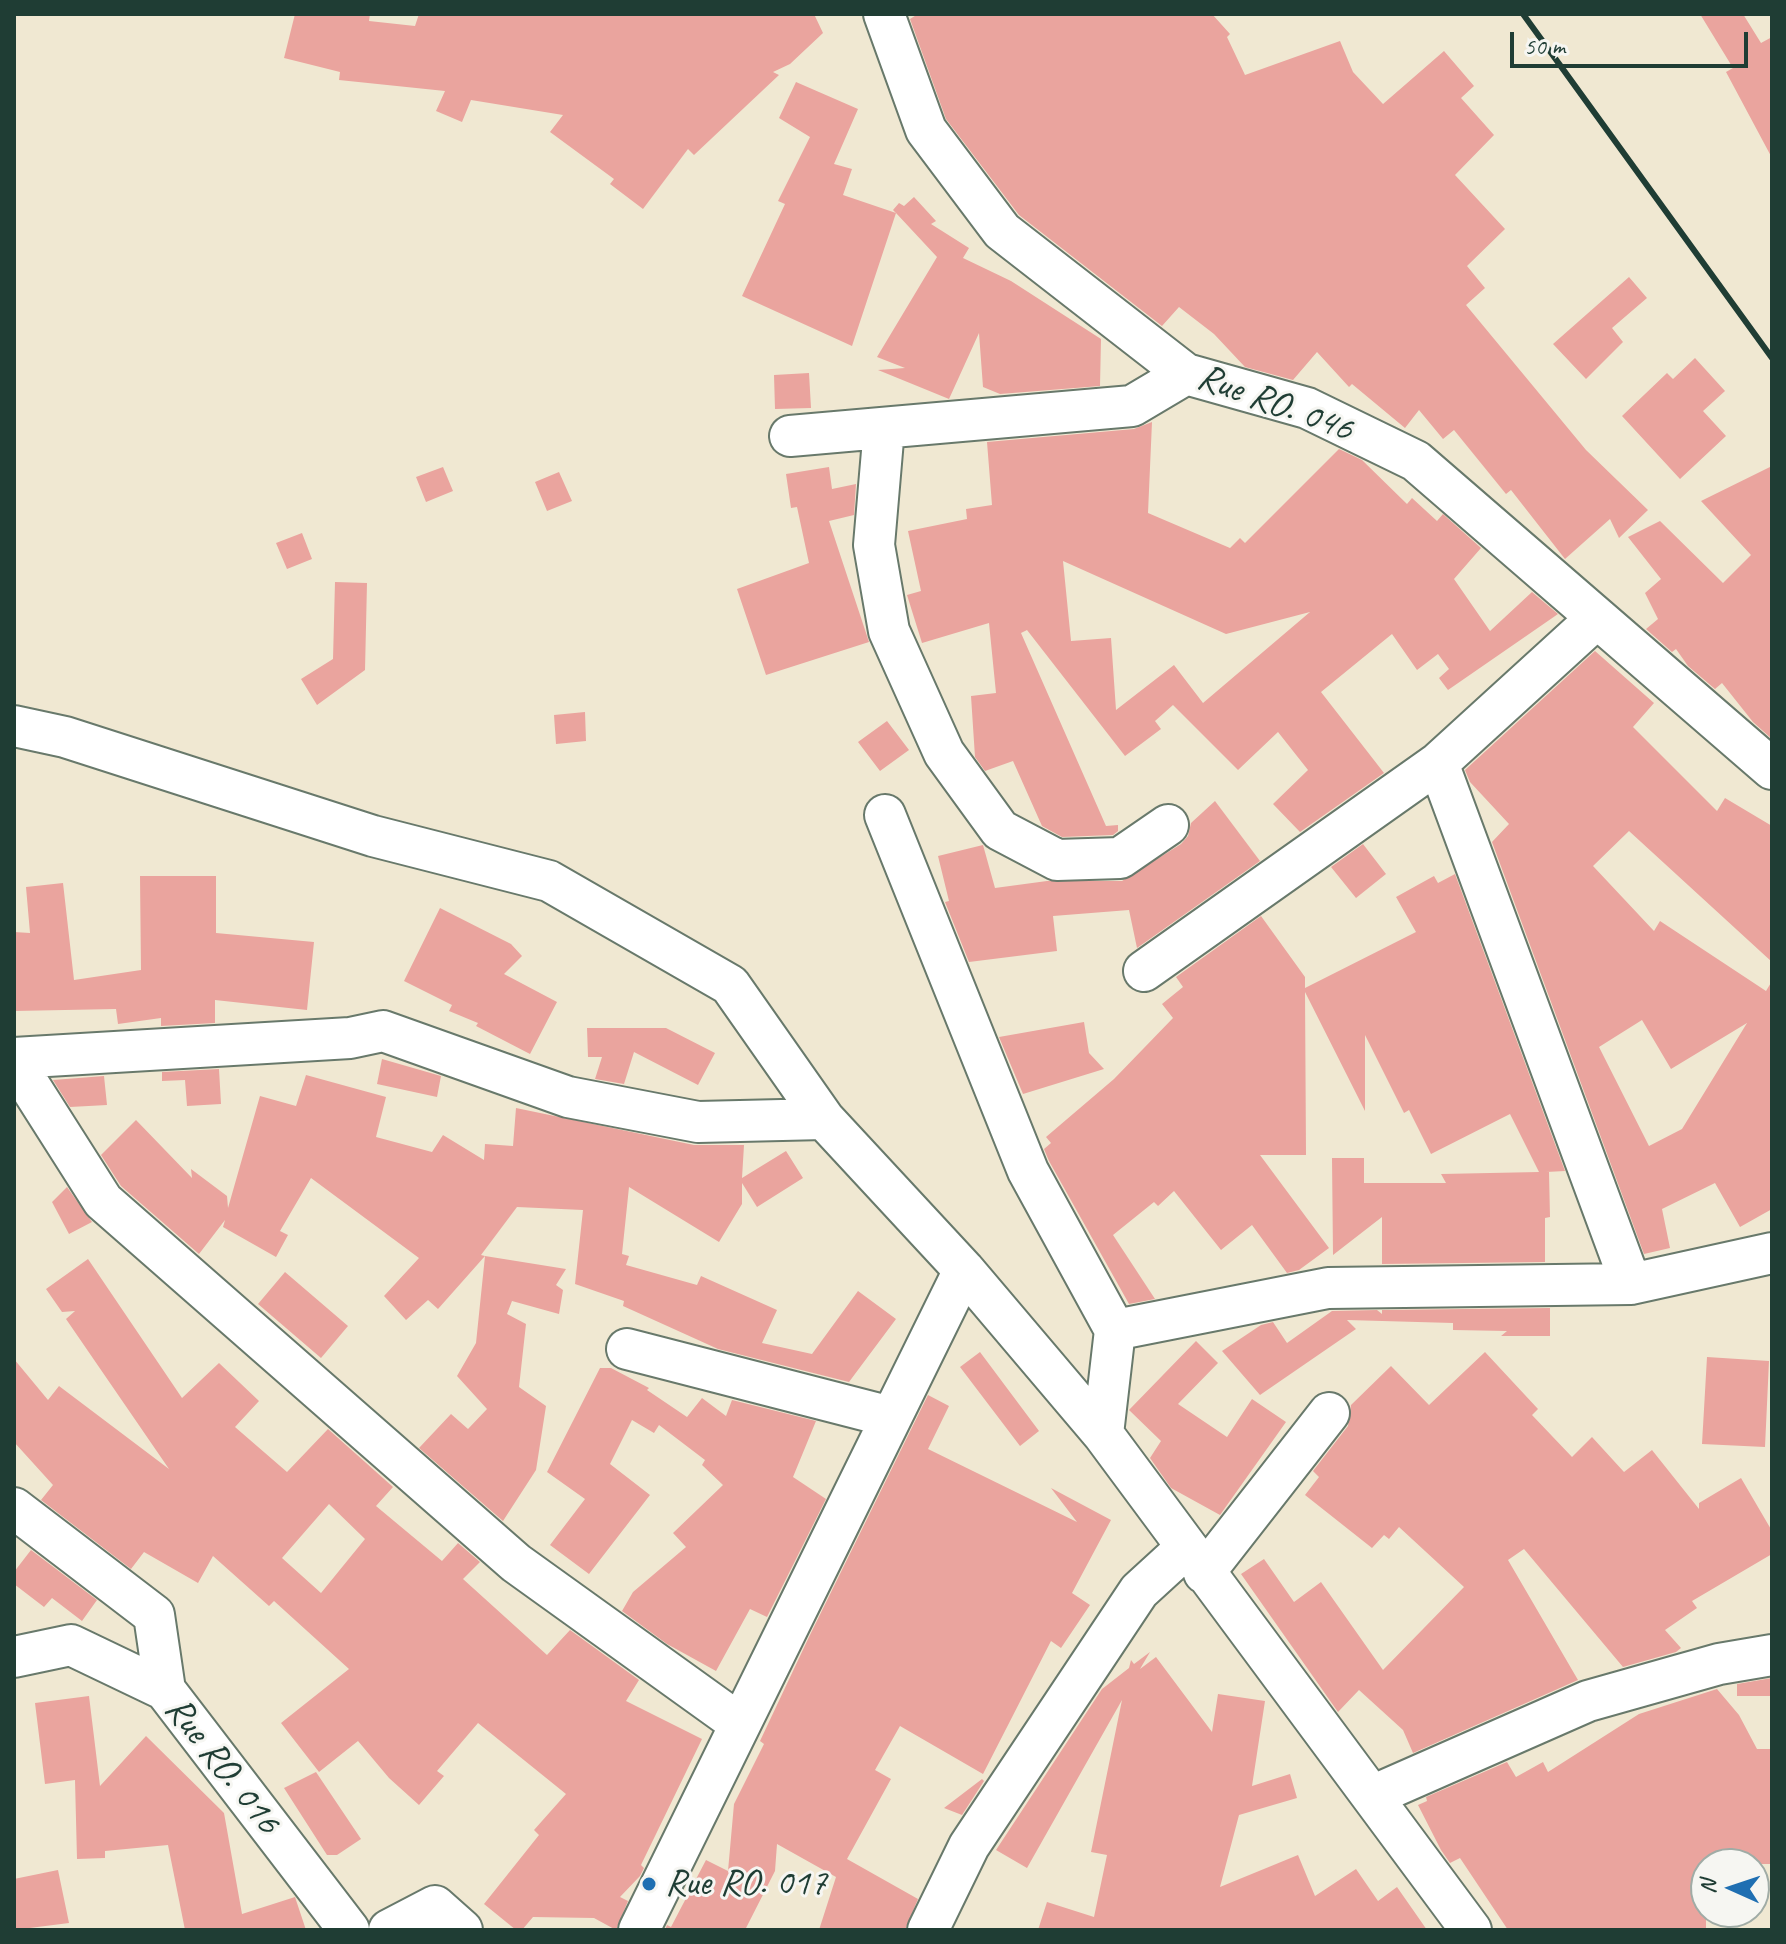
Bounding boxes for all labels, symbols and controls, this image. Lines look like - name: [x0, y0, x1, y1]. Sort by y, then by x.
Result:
- scale bar: [1514, 16, 1752, 66]
- text: 50 m: [1524, 31, 1565, 61]
- street label: Rue RO. 046: [1191, 355, 1359, 453]
- street label: Rue RO. 016: [154, 1688, 290, 1844]
- north arrow: [1690, 1848, 1770, 1928]
- place label: Rue RO. 017: [665, 1861, 827, 1907]
- marker: Rue RO. 017: [640, 1875, 658, 1893]
- text: N: [1694, 1879, 1722, 1894]

